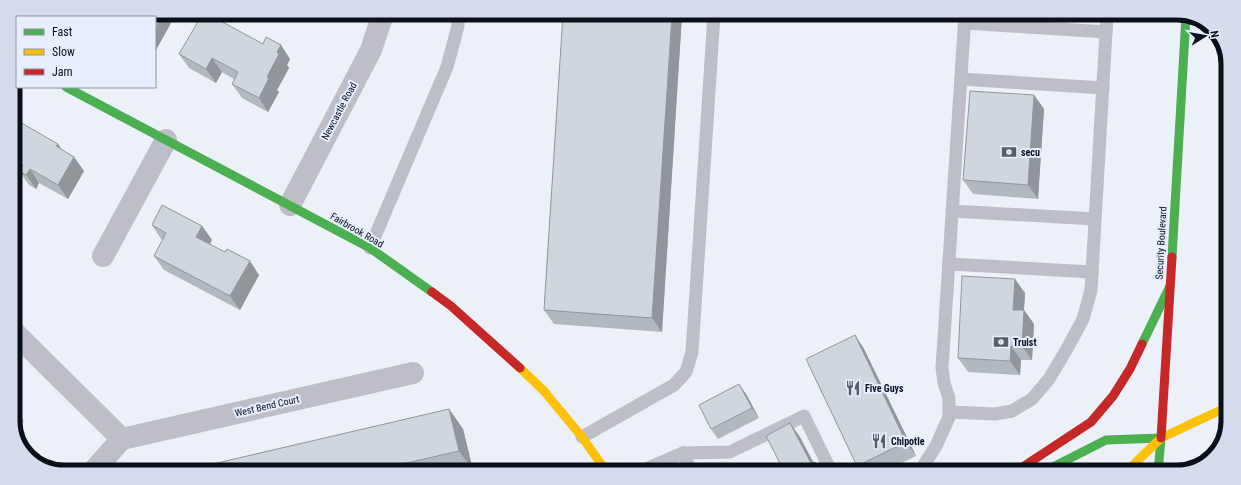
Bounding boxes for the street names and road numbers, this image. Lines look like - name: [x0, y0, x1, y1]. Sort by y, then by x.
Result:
- street label: Newcastle Road: [319, 80, 359, 142]
- street label: Security Boulevard: [1154, 206, 1168, 280]
- street label: Fairbrook Road: [328, 210, 386, 250]
- street label: West Bend Court: [234, 393, 300, 419]

